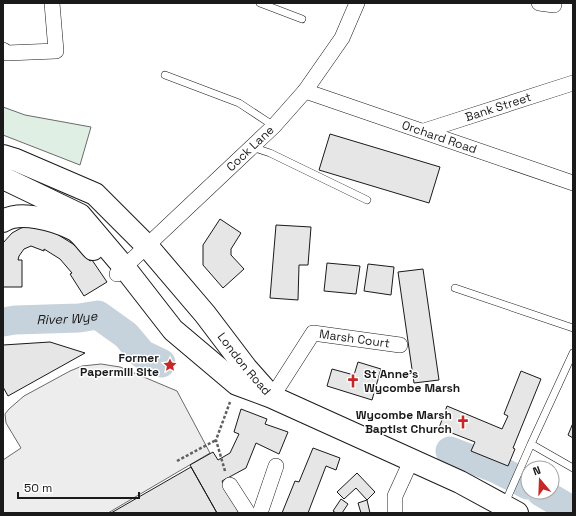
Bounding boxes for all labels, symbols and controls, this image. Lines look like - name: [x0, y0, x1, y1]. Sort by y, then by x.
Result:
- street label: Bank Street: [463, 89, 533, 125]
- street label: Orchard Road: [400, 117, 479, 157]
- street label: Cock Lane: [223, 122, 277, 175]
- water label: River Wye: [36, 307, 100, 328]
- street label: Marsh Court: [318, 326, 391, 352]
- street label: London Road: [214, 329, 274, 399]
- place label: Former Papermill Site: [80, 350, 159, 380]
- place icon: Former Papermill Site: [162, 357, 178, 373]
- place label: St Anne's Wycombe Marsh: [364, 366, 460, 396]
- church icon: St Anne's Wycombe Marsh: [345, 373, 361, 389]
- place label: Wycombe Marsh Baptist Church: [356, 407, 452, 437]
- church icon: Wycombe Marsh Baptist Church: [455, 414, 471, 430]
- north arrow: [520, 460, 560, 500]
- text: N: [531, 463, 543, 478]
- scale bar: [18, 474, 139, 500]
- text: 50 m: [24, 480, 52, 496]

